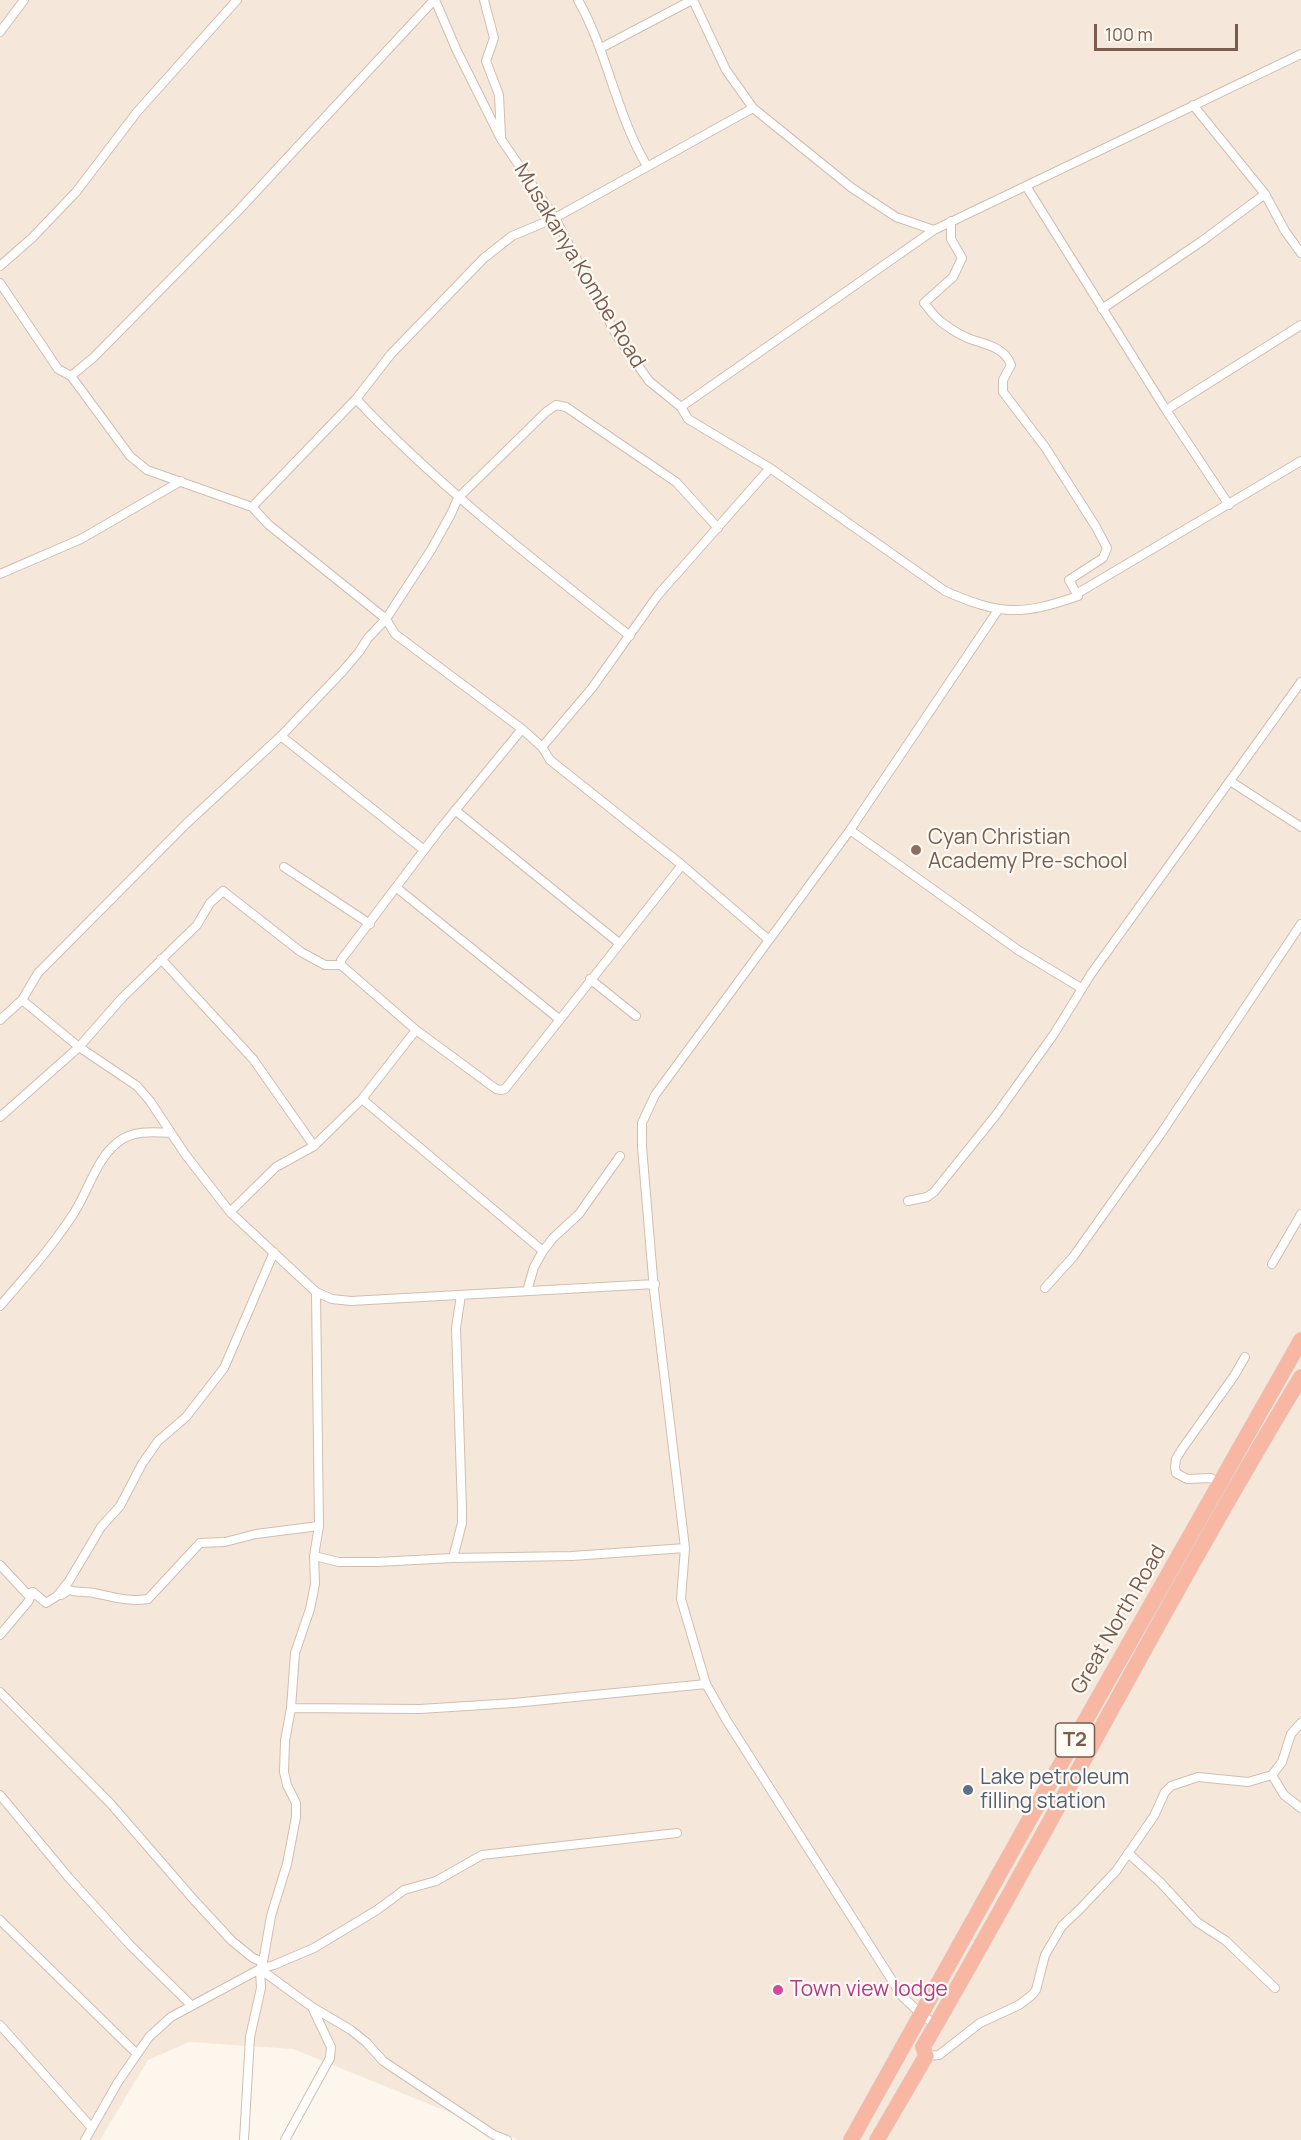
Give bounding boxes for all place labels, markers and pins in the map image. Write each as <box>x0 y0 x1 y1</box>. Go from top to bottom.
place label: Cyan Christian Academy Pre-school <box>928 825 1128 875</box>
marker: Cyan Christian Academy Pre-school <box>909 843 923 857</box>
place label: Lake petroleum filling station <box>980 1765 1129 1815</box>
marker: Lake petroleum filling station <box>961 1783 975 1797</box>
place label: Town view lodge <box>790 1977 948 2003</box>
marker: Town view lodge <box>771 1983 785 1997</box>

